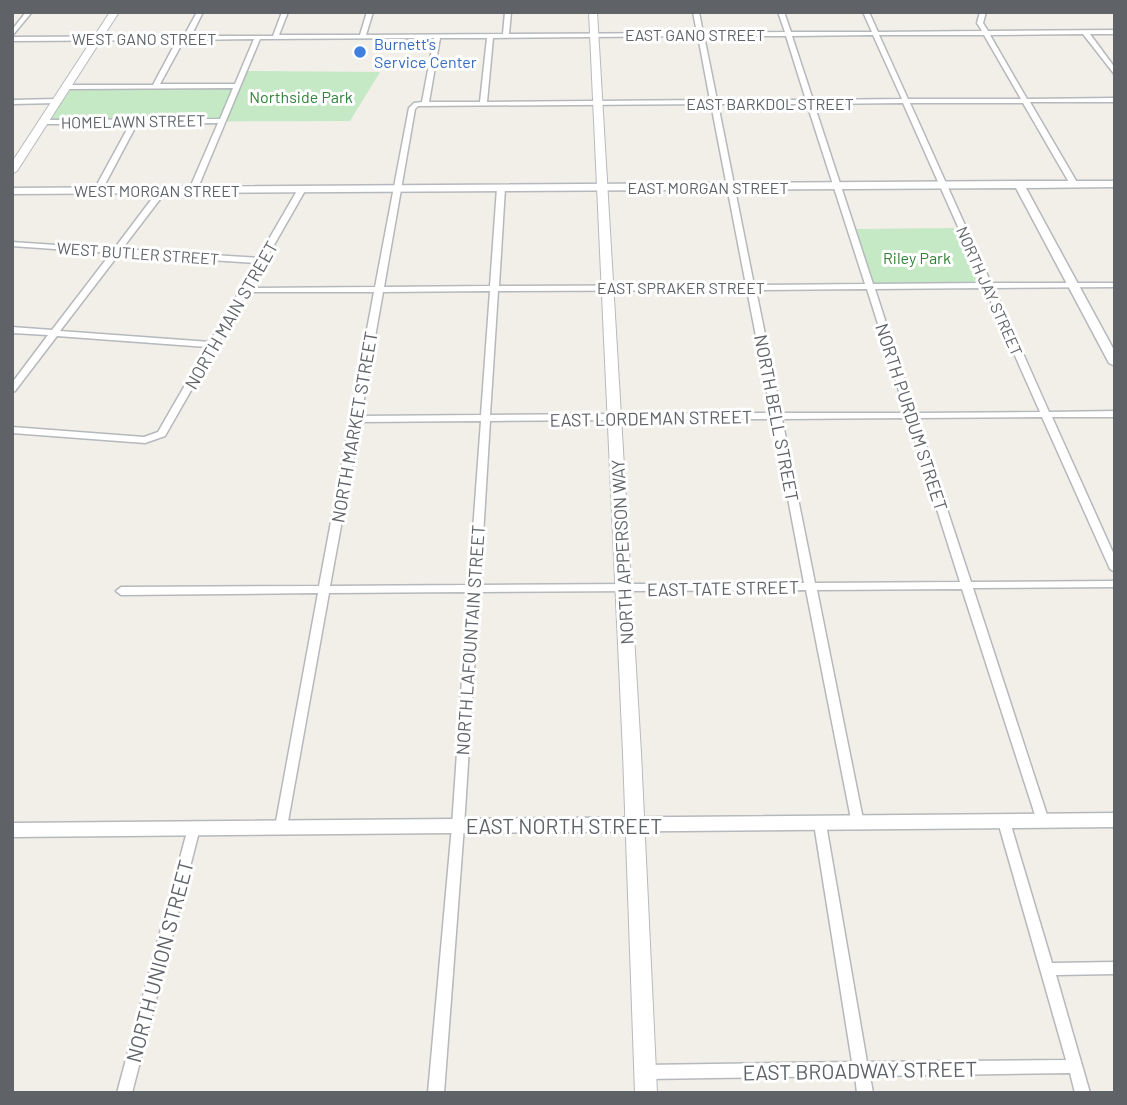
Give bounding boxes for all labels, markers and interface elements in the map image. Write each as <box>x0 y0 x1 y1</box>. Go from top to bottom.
street label: EAST GANO STREET <box>625 25 765 44</box>
street label: WEST GANO STREET <box>72 29 216 48</box>
place label: Burnett's Service Center <box>374 34 477 71</box>
marker: Burnett's Service Center <box>352 44 368 60</box>
park label: Northside Park <box>249 87 353 106</box>
street label: EAST BARKDOL STREET <box>686 94 854 113</box>
street label: HOMELAWN STREET <box>61 110 205 132</box>
street label: EAST MORGAN STREET <box>627 178 789 197</box>
street label: WEST MORGAN STREET <box>74 181 240 200</box>
street label: NORTH JAY STREET <box>953 223 1027 359</box>
street label: NORTH MAIN STREET <box>180 237 282 393</box>
street label: WEST BUTLER STREET <box>56 238 220 268</box>
park label: Riley Park <box>883 248 951 267</box>
street label: EAST SPRAKER STREET <box>597 278 765 297</box>
street label: NORTH PURDUM STREET <box>871 320 953 514</box>
street label: NORTH MARKET STREET <box>326 330 382 524</box>
street label: NORTH BELL STREET <box>750 333 804 503</box>
street label: EAST LORDEMAN STREET <box>550 405 752 431</box>
street label: NORTH APPERSON WAY <box>606 459 638 645</box>
street label: NORTH LAFOUNTAIN STREET <box>451 524 489 756</box>
street label: EAST TATE STREET <box>647 576 799 600</box>
street label: EAST NORTH STREET <box>466 813 662 838</box>
street label: NORTH UNION STREET <box>120 857 198 1065</box>
street label: EAST BROADWAY STREET <box>742 1055 978 1085</box>

